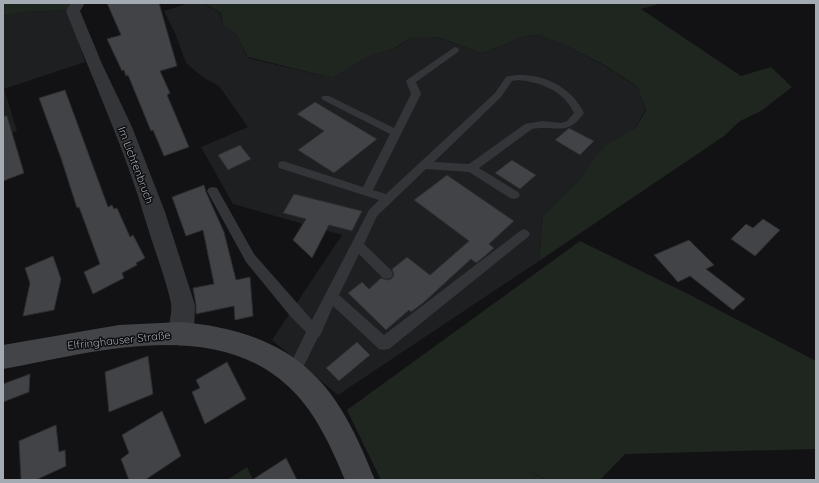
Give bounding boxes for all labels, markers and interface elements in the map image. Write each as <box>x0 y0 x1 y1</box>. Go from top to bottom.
street label: Im Lichtenbruch <box>115 125 157 205</box>
street label: Elfringhauser Straße <box>67 328 171 352</box>

